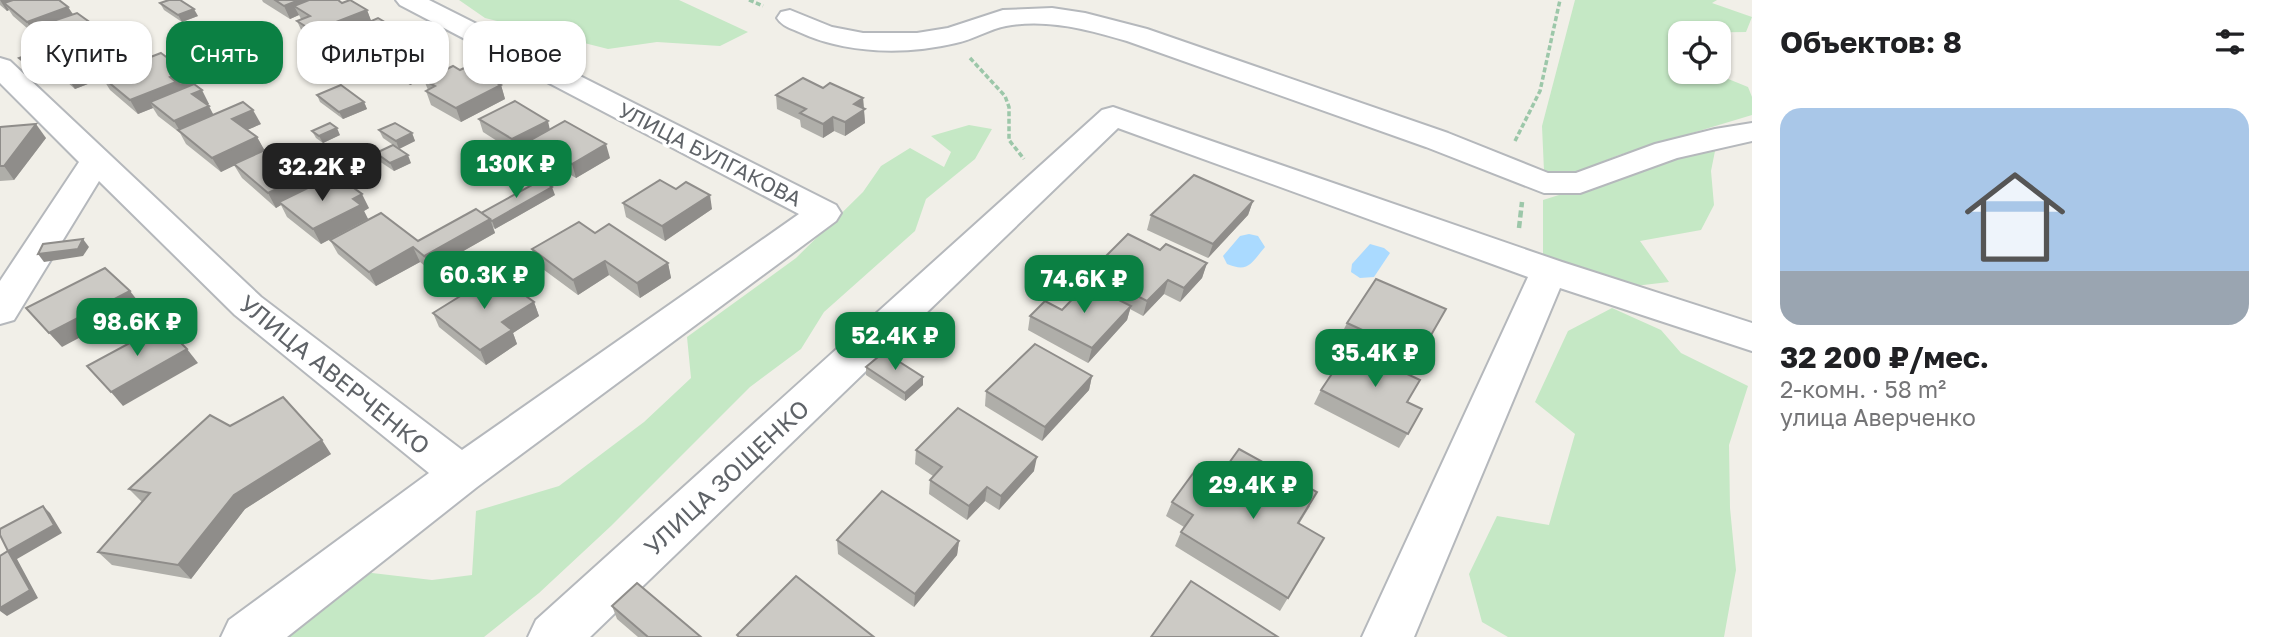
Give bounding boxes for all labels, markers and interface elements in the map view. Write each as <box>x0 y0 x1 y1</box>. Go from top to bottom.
chip: Купить <box>21 21 152 84</box>
chip: Снять <box>166 21 283 84</box>
chip: Фильтры <box>297 21 449 84</box>
chip: Новое <box>463 21 586 84</box>
map controls <box>1668 21 1731 84</box>
button: locate <box>1668 21 1731 84</box>
icon: filters <box>2211 23 2249 61</box>
text: Объектов: 8 <box>1780 24 1962 60</box>
street label: УЛИЦА БУЛГАКОВА <box>614 96 806 212</box>
pin: 130K ₽ <box>459 140 573 200</box>
pin: 32.2K ₽ <box>257 144 387 203</box>
text: 130K ₽ <box>477 149 555 177</box>
text: 32.2K ₽ <box>278 152 366 180</box>
icon: home <box>1952 154 2078 280</box>
pin: 60.3K ₽ <box>419 252 549 311</box>
pin: 74.6K ₽ <box>1019 256 1149 315</box>
text: 60.3K ₽ <box>440 260 528 288</box>
text: 74.6K ₽ <box>1041 264 1127 292</box>
street label: УЛИЦА АВЕРЧЕНКО <box>234 288 436 460</box>
pin: 98.6K ₽ <box>72 298 202 358</box>
text: 98.6K ₽ <box>92 307 182 335</box>
pin: 52.4K ₽ <box>830 312 960 372</box>
text: 52.4K ₽ <box>851 321 939 349</box>
pin: 35.4K ₽ <box>1310 330 1440 389</box>
text: 35.4K ₽ <box>1331 338 1419 366</box>
text: 32 200 ₽/мес. <box>1780 339 1989 375</box>
text: 2-комн. · 58 m² <box>1780 375 1946 403</box>
street label: УЛИЦА ЗОЩЕНКО <box>638 393 814 561</box>
text: улица Аверченко <box>1780 403 1976 431</box>
pin: 29.4K ₽ <box>1188 462 1318 521</box>
text: 29.4K ₽ <box>1209 470 1297 498</box>

